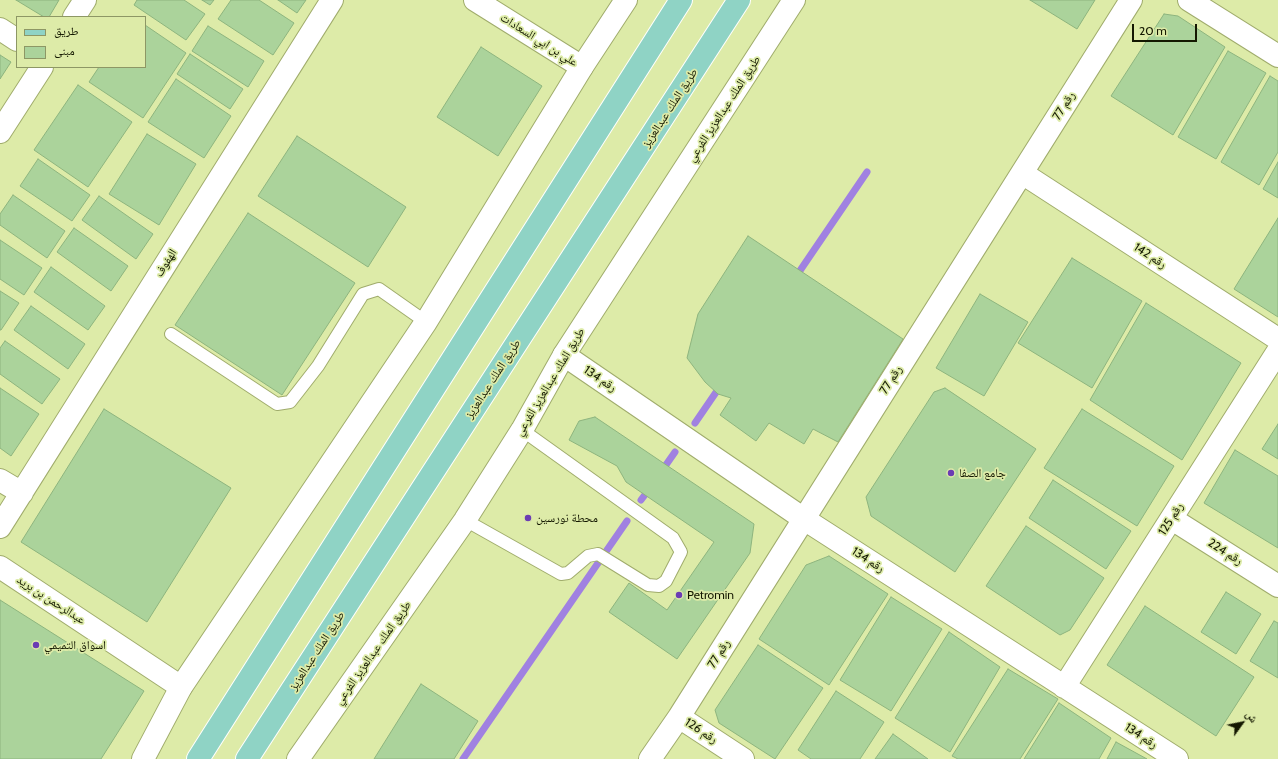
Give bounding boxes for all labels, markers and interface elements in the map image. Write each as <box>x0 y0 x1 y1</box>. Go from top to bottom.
street label: علي بن ابي السعادات <box>498 10 580 70</box>
legend <box>16 16 146 68</box>
scale bar <box>1134 16 1199 42</box>
text: طريق <box>54 23 79 38</box>
text: 20 m <box>1139 23 1167 38</box>
text: مبنى <box>54 43 75 58</box>
street label: طريق الملك عبدالعزيز الفرعي <box>684 53 764 165</box>
street label: طريق الملك عبدالعزيز <box>639 66 701 150</box>
street label: رقم 77 <box>1050 89 1078 123</box>
street label: رقم 142 <box>1131 240 1169 272</box>
street label: الهفوف <box>152 246 180 280</box>
street label: طريق الملك عبدالعزيز الفرعي <box>512 325 588 439</box>
street label: طريق الملك عبدالعزيز <box>462 337 524 421</box>
street label: رقم 134 <box>581 363 619 395</box>
street label: رقم 77 <box>877 363 905 397</box>
place label: جامع الصفا <box>959 466 1006 480</box>
marker: جامع الصفا <box>946 468 956 478</box>
street label: رقم 125 <box>1156 500 1186 538</box>
place label: محطة نورسين <box>536 511 598 525</box>
marker: محطة نورسين <box>523 513 533 523</box>
street label: رقم 224 <box>1205 536 1245 568</box>
street label: رقم 134 <box>849 544 887 576</box>
street label: عبدالرحمن بن بريد <box>14 573 88 627</box>
place label: Petromin <box>687 588 734 602</box>
marker: Petromin <box>674 590 684 600</box>
street label: طريق الملك عبدالعزيز الفرعي <box>332 598 414 708</box>
street label: طريق الملك عبدالعزيز <box>286 609 348 693</box>
street label: رقم 77 <box>705 637 733 671</box>
place label: اسواق التميمي <box>44 638 106 652</box>
marker: اسواق التميمي <box>31 640 41 650</box>
north arrow <box>1222 703 1262 743</box>
text: ش <box>1243 708 1261 725</box>
street label: رقم 126 <box>682 715 720 747</box>
street label: رقم 134 <box>1122 720 1160 752</box>

